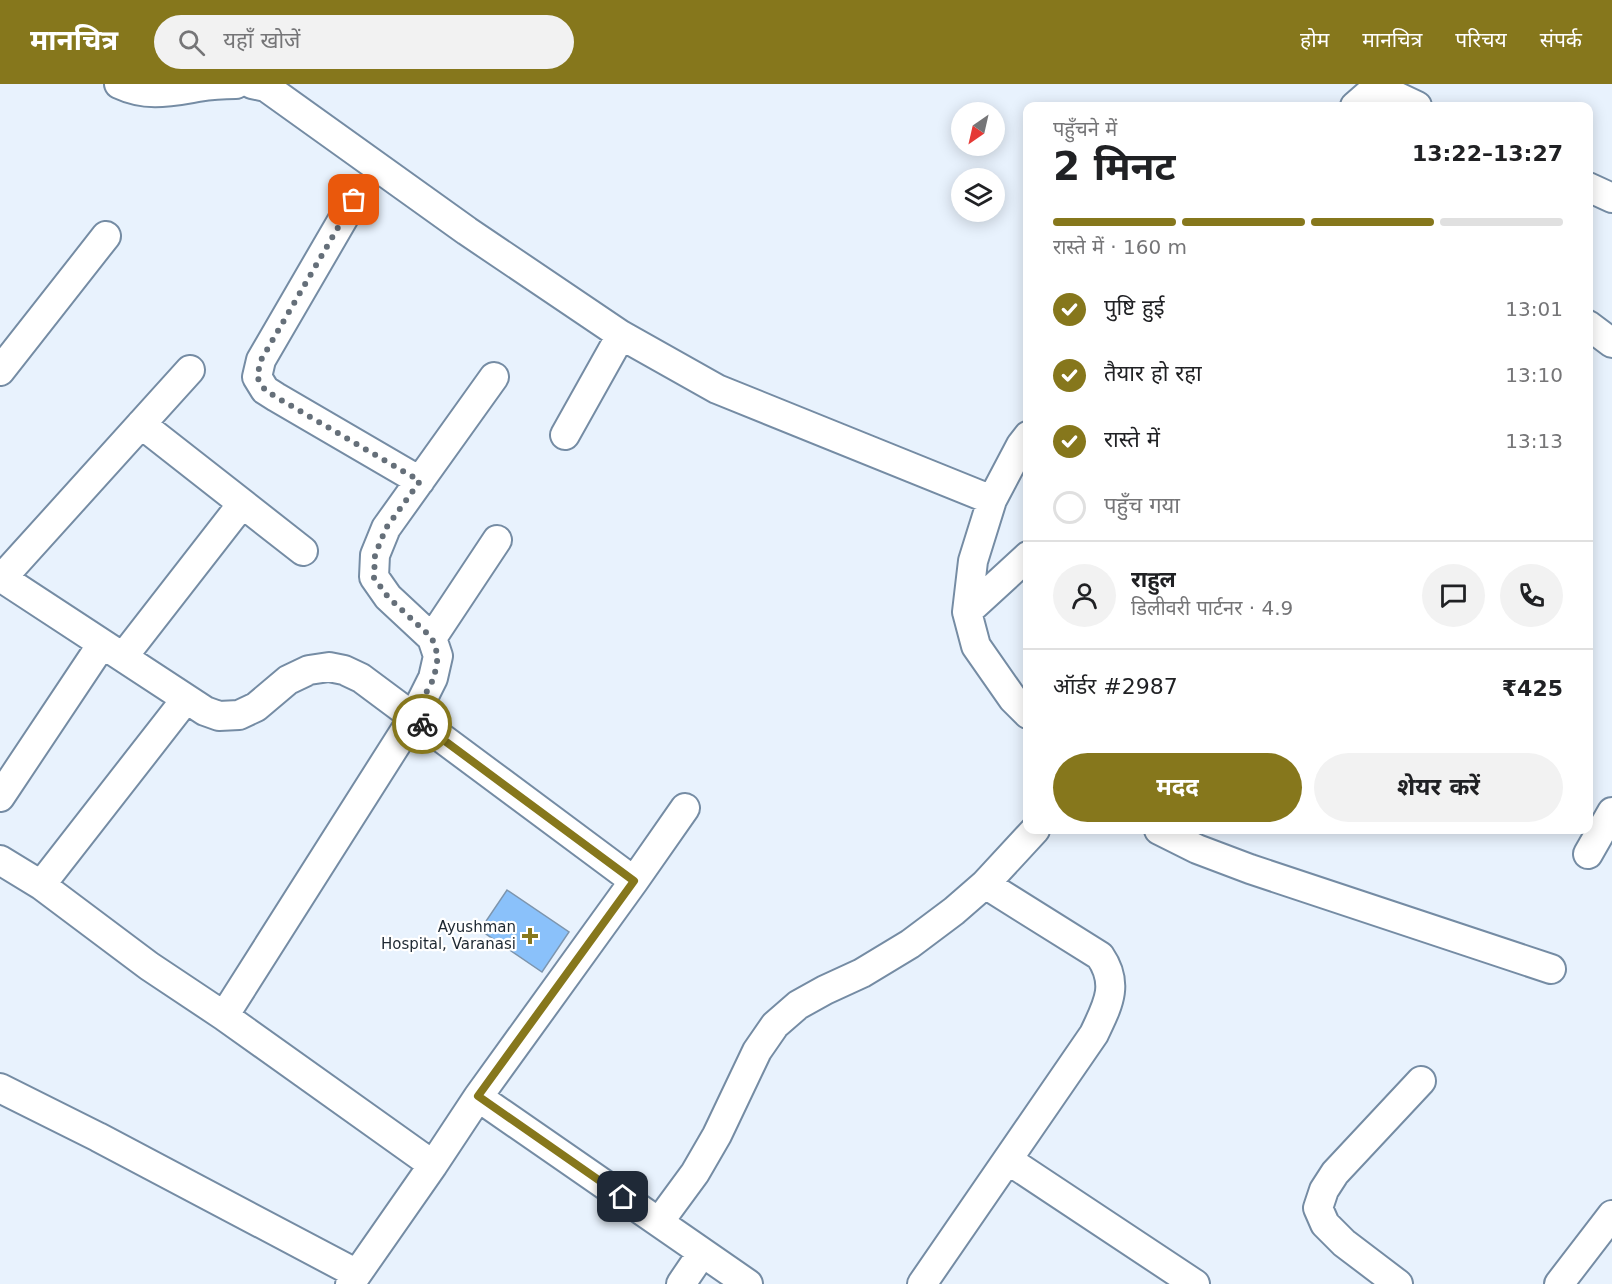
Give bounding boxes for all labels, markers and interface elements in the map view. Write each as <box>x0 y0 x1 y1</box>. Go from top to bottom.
search box <box>154 15 574 69</box>
text: मानचित्र <box>30 24 118 57</box>
icon: search <box>175 26 208 59</box>
text: यहाँ खोजें <box>223 28 300 53</box>
text: होम <box>1300 28 1329 52</box>
text: मानचित्र <box>1362 28 1422 52</box>
text: परिचय <box>1455 28 1507 52</box>
text: संपर्क <box>1540 28 1582 52</box>
north arrow <box>951 102 1005 156</box>
map controls <box>951 102 1005 222</box>
text: पहुँचने में <box>1053 117 1117 141</box>
text: 13:22–13:27 <box>1412 141 1563 166</box>
text: 2 मिनट <box>1053 144 1176 189</box>
button: layers <box>951 168 1005 222</box>
pin <box>328 174 379 225</box>
icon: bag <box>337 183 370 216</box>
text: रास्ते में · 160 m <box>1053 235 1187 259</box>
icon: check <box>1053 293 1086 326</box>
text: पुष्टि हुई <box>1104 295 1165 320</box>
text: 13:01 <box>1505 297 1563 321</box>
icon: check <box>1053 359 1086 392</box>
text: तैयार हो रहा <box>1104 361 1202 386</box>
text: 13:10 <box>1505 363 1563 387</box>
icon: check <box>1053 425 1086 458</box>
text: रास्ते में <box>1104 427 1160 452</box>
text: 13:13 <box>1505 429 1563 453</box>
text: पहुँच गया <box>1104 493 1180 518</box>
button: person <box>1053 564 1116 627</box>
button: chat <box>1422 564 1485 627</box>
button: phone <box>1500 564 1563 627</box>
text: राहुल <box>1131 567 1176 592</box>
text: डिलीवरी पार्टनर · 4.9 <box>1131 596 1293 620</box>
text: ऑर्डर #2987 <box>1053 674 1178 699</box>
text: ₹425 <box>1502 676 1563 701</box>
courier <box>392 694 452 754</box>
icon: bike <box>406 708 439 741</box>
button: मदद <box>1053 753 1302 822</box>
button: शेयर करें <box>1314 753 1563 822</box>
place label: Ayushman Hospital, Varanasi <box>381 918 516 953</box>
marker: Ayushman Hospital, Varanasi <box>521 927 539 945</box>
pin <box>597 1171 648 1222</box>
icon: home <box>606 1180 639 1213</box>

